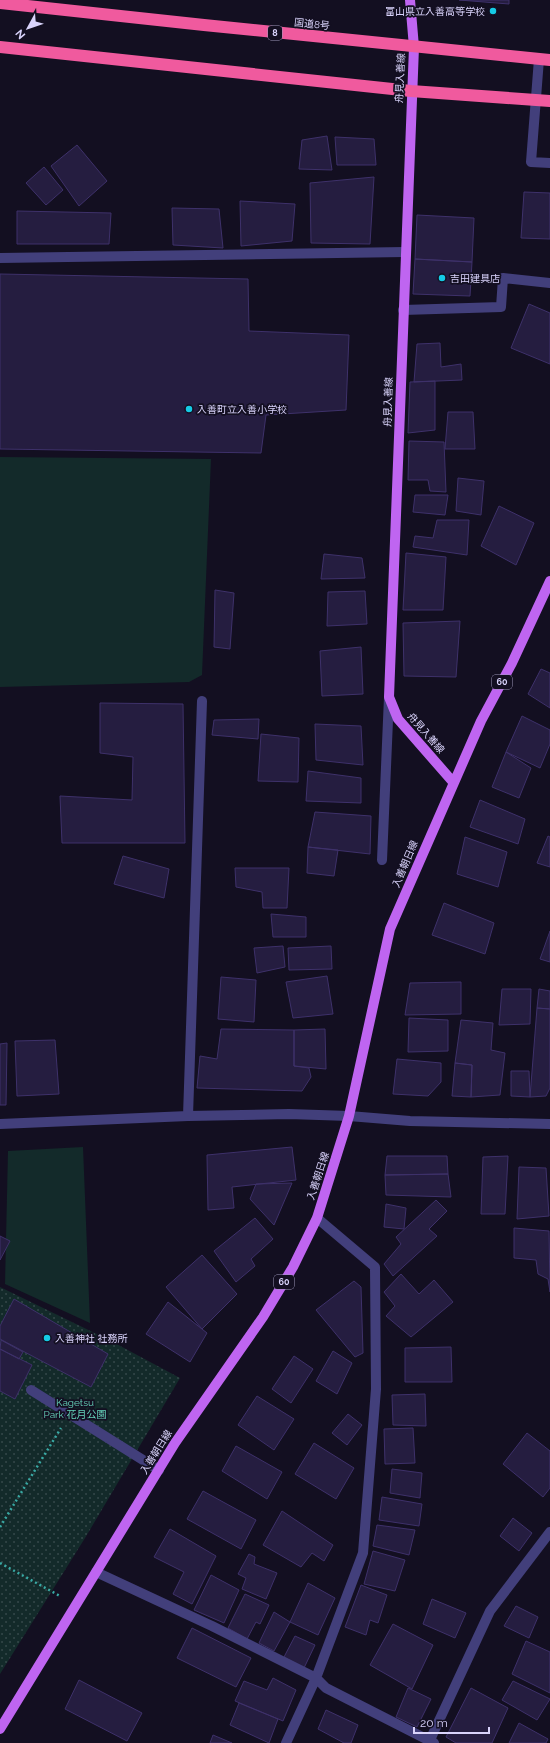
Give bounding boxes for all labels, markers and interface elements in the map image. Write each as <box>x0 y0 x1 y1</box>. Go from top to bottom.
place label: 富山県立入善高等学校 <box>385 6 485 17</box>
marker: 富山県立入善高等学校 <box>488 6 498 16</box>
north arrow <box>8 8 48 48</box>
street label: 国道8号 <box>294 17 330 31</box>
road number: 8 <box>268 26 282 40</box>
text: N <box>13 27 28 42</box>
street label: 舟見入善線 <box>393 53 407 103</box>
marker: 吉田建具店 <box>437 273 447 283</box>
place label: 吉田建具店 <box>450 273 500 284</box>
street label: 舟見入善線 <box>382 377 394 427</box>
marker: 入善町立入善小学校 <box>184 404 194 414</box>
place label: 入善町立入善小学校 <box>197 404 287 415</box>
road number: 60 <box>492 675 512 689</box>
street label: 舟見入善線 <box>405 711 447 755</box>
street label: 入善朝日線 <box>390 839 420 889</box>
street label: 入善朝日線 <box>305 1151 331 1201</box>
road number: 60 <box>274 1275 294 1289</box>
marker: 入善神社 社務所 <box>42 1333 52 1343</box>
place label: 入善神社 社務所 <box>55 1333 128 1344</box>
park label: Kagetsu Park 花月公園 <box>44 1397 106 1420</box>
street label: 入善朝日線 <box>138 1428 174 1476</box>
scale bar <box>414 1709 489 1735</box>
text: 20 m <box>420 1716 448 1730</box>

